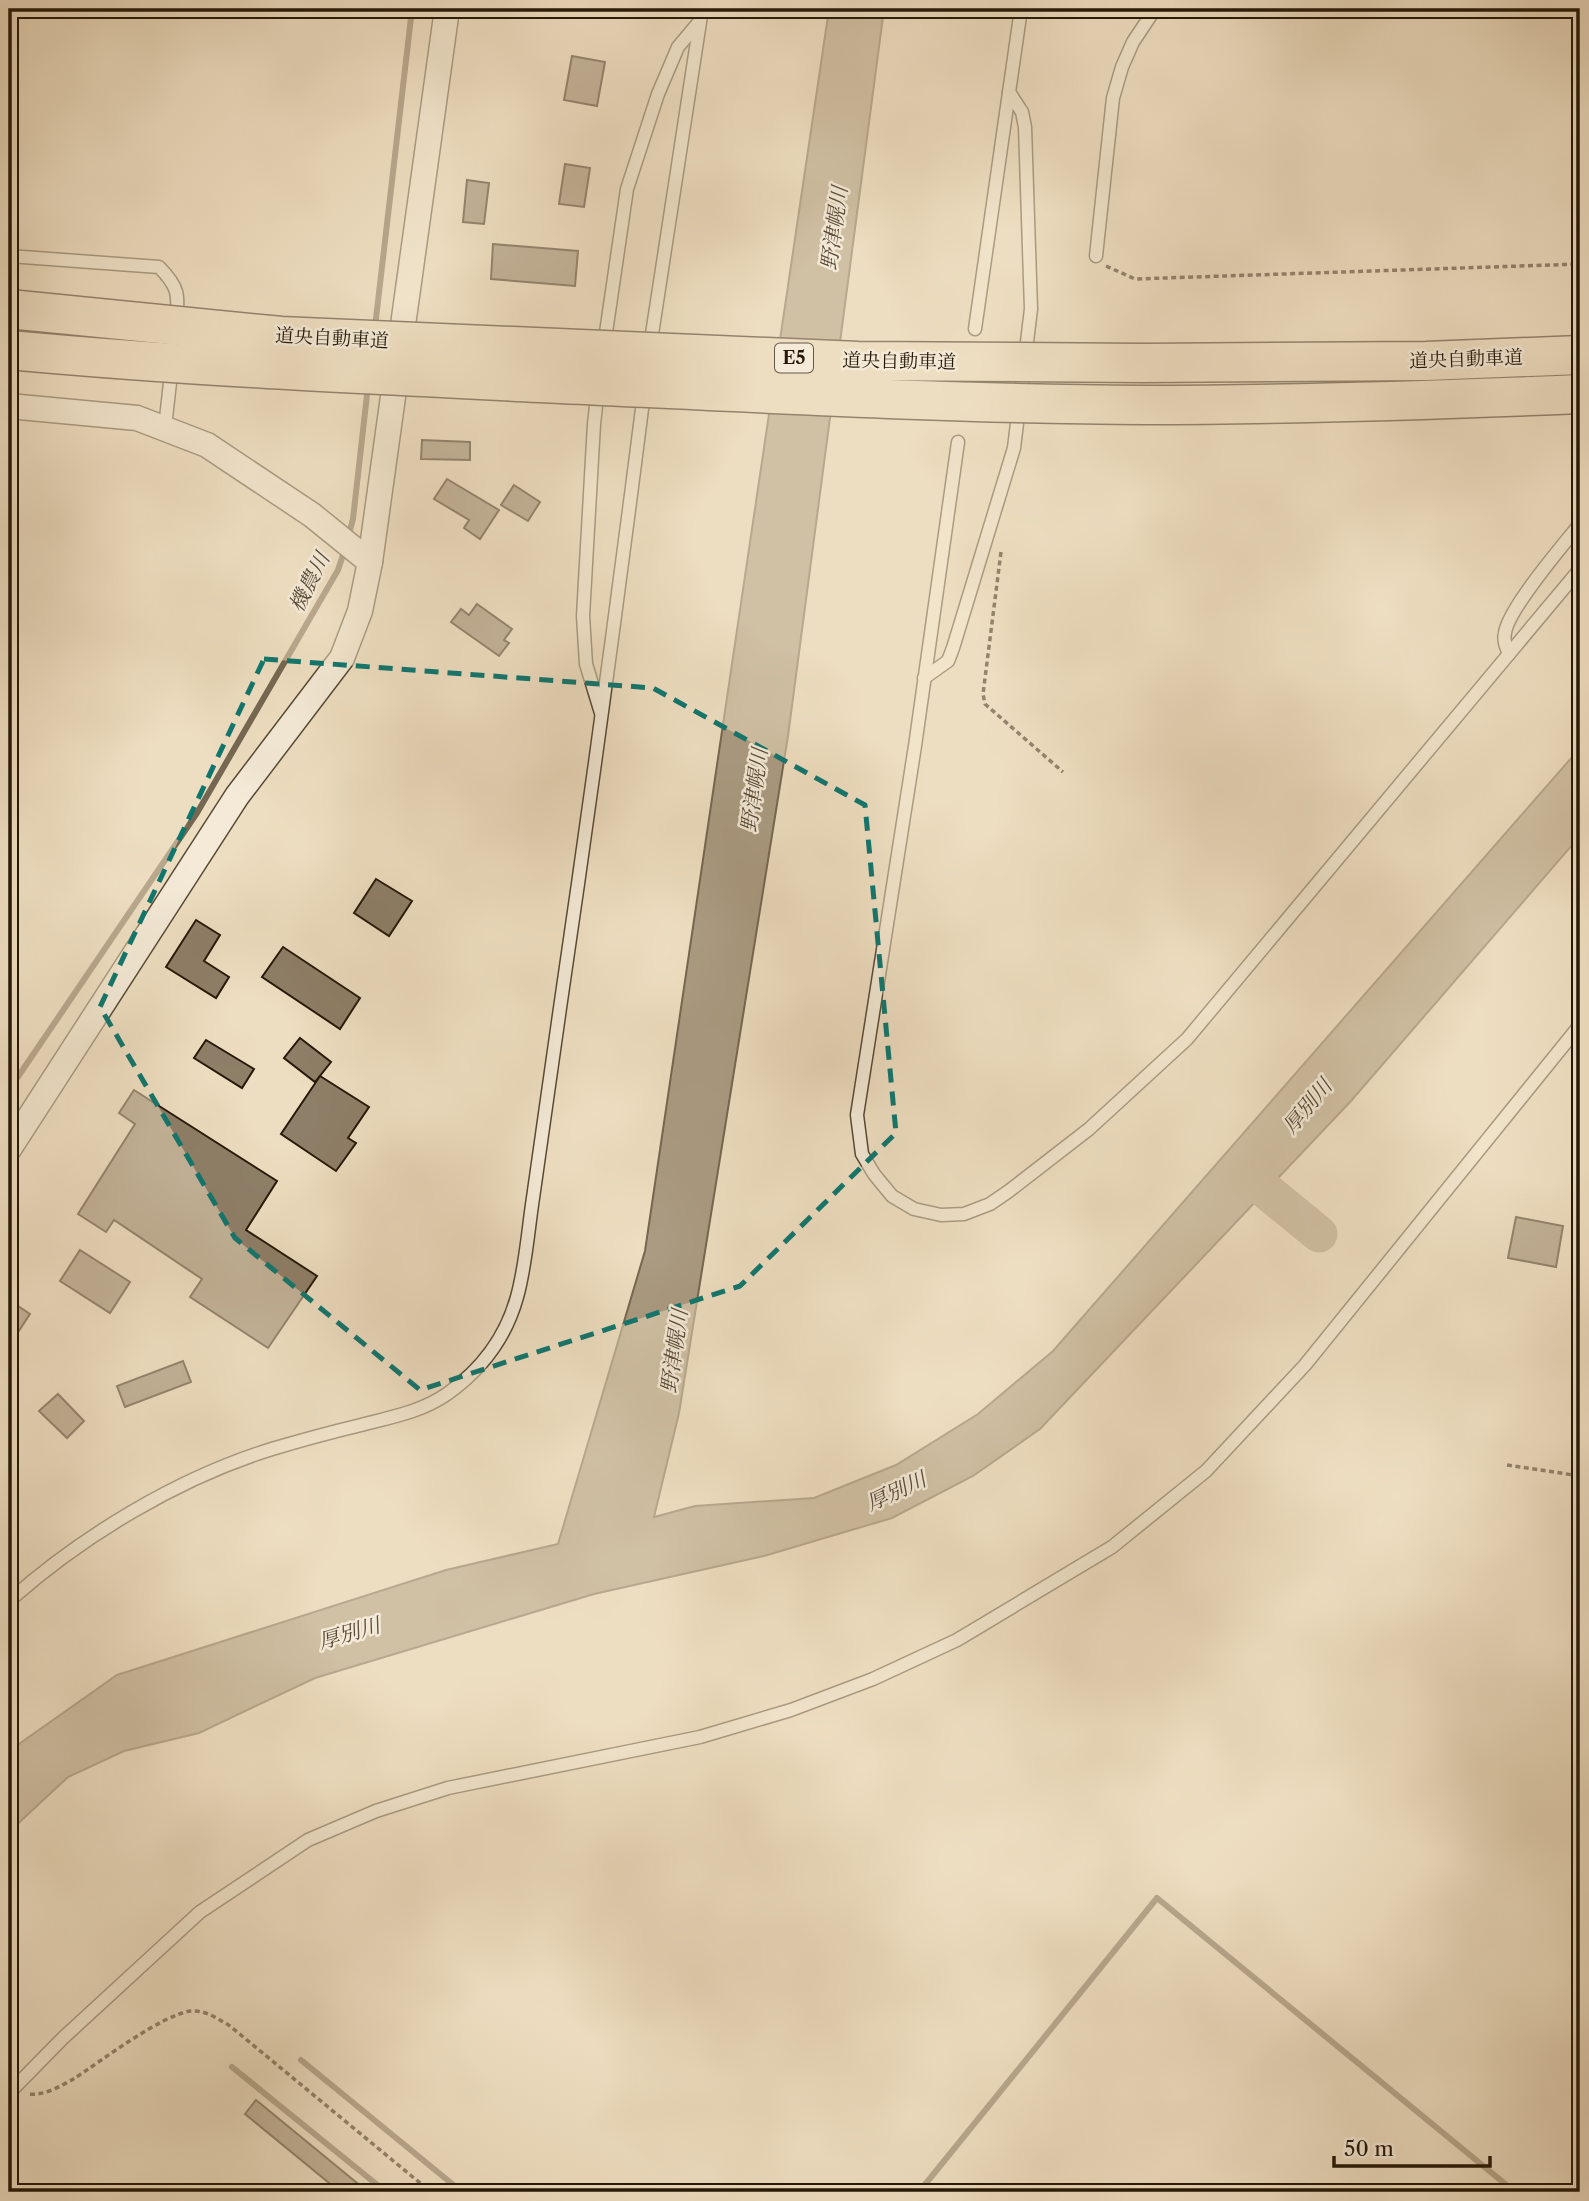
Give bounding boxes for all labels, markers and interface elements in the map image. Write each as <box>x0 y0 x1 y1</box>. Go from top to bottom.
water label: 野津幌川 <box>816 183 853 271</box>
street label: 道央自動車道 <box>274 324 390 352</box>
road number: E5 <box>775 344 813 372</box>
street label: 道央自動車道 <box>1409 346 1523 372</box>
street label: 道央自動車道 <box>842 349 956 373</box>
water label: 機農川 <box>284 546 335 616</box>
water label: 野津幌川 <box>736 745 773 833</box>
water label: 厚別川 <box>1277 1072 1338 1138</box>
water label: 野津幌川 <box>656 1306 693 1394</box>
water label: 厚別川 <box>862 1466 932 1516</box>
water label: 厚別川 <box>315 1612 385 1654</box>
scale bar <box>1334 2124 1489 2168</box>
text: 50 m <box>1344 2136 1394 2161</box>

